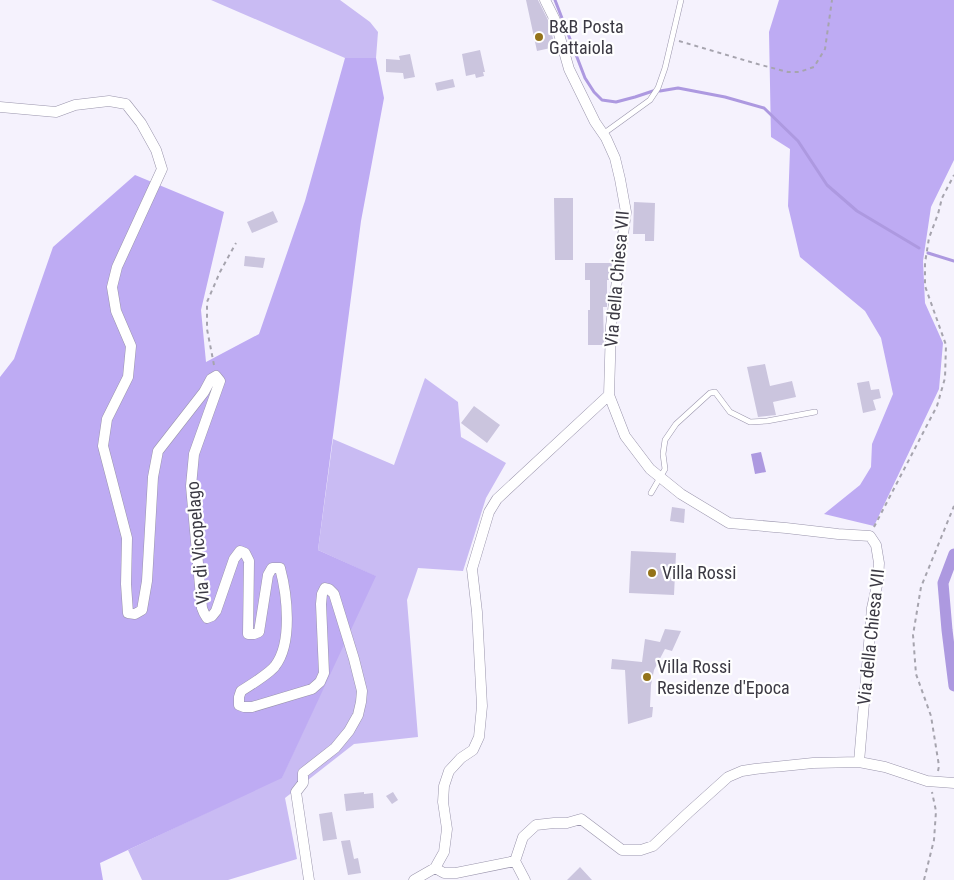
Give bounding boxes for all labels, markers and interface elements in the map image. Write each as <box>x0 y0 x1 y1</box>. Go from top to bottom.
place label: B&B Posta Gattaiola <box>549 16 624 58</box>
marker: B&B Posta Gattaiola <box>533 31 545 43</box>
street label: Via della Chiesa VII <box>600 210 633 348</box>
street label: Via di Vicopelago <box>182 481 213 606</box>
place label: Villa Rossi <box>662 562 736 583</box>
marker: Villa Rossi <box>646 567 658 579</box>
street label: Via della Chiesa VII <box>853 568 888 706</box>
place label: Villa Rossi Residenze d'Epoca <box>657 656 790 698</box>
marker: Villa Rossi Residenze d'Epoca <box>641 671 653 683</box>

